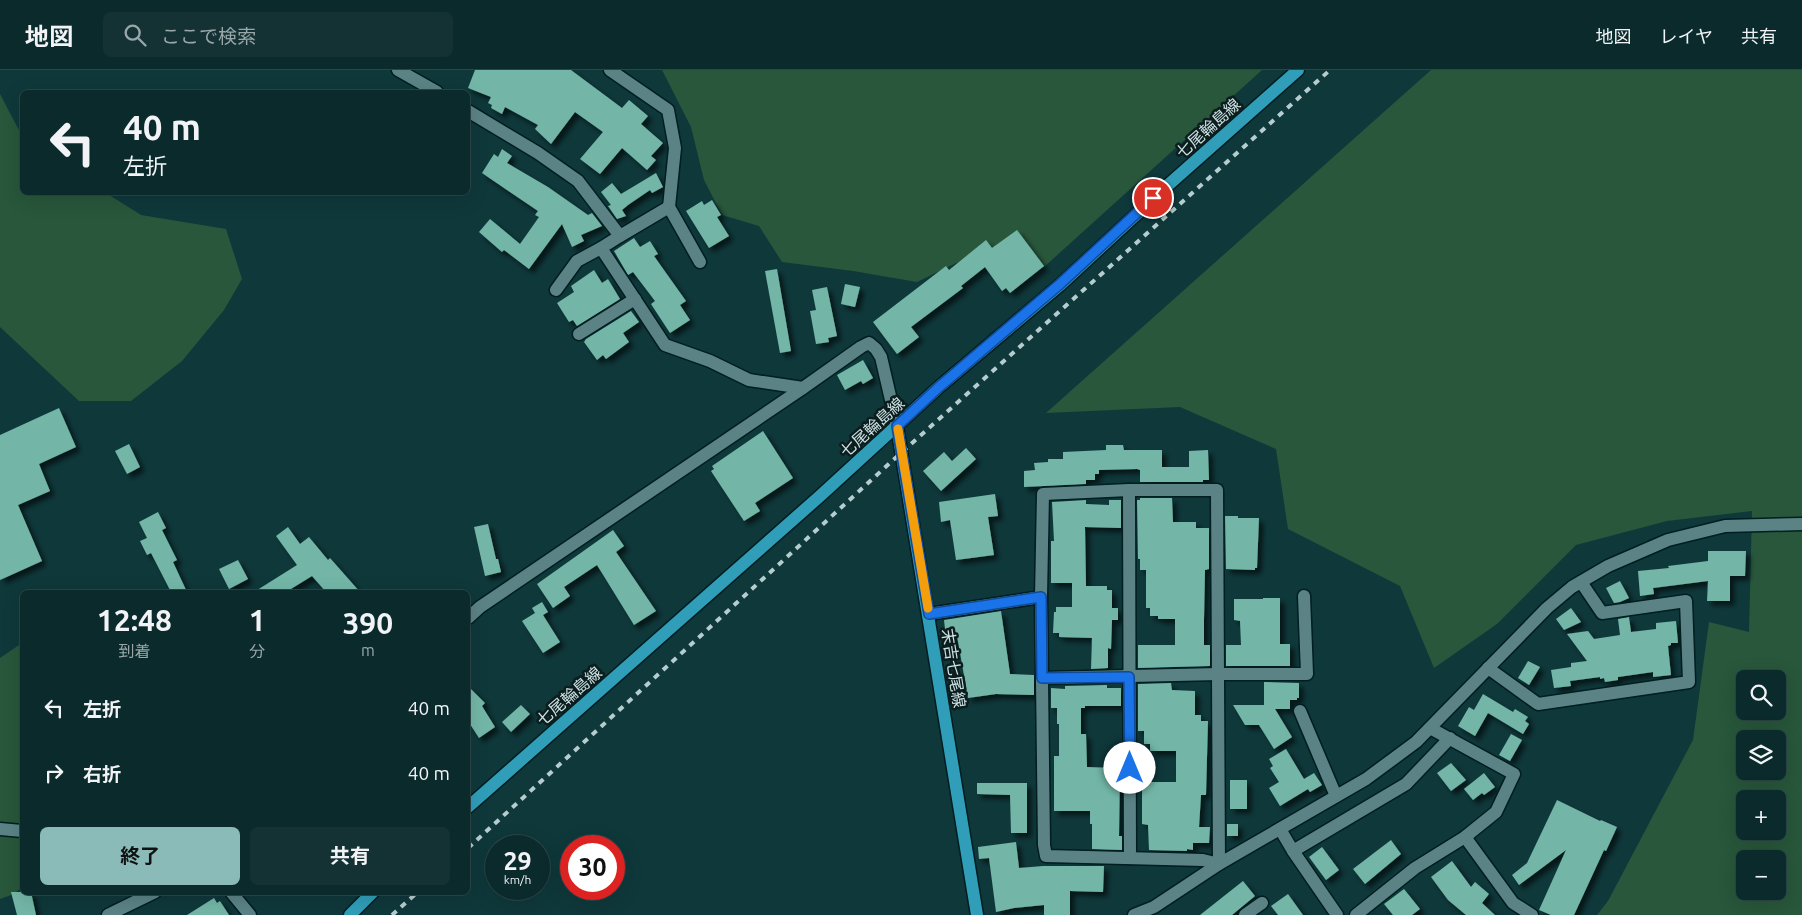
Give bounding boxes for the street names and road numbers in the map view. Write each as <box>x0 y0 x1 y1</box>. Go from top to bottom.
street label: 七尾輪島線 <box>1172 95 1244 161</box>
street label: 七尾輪島線 <box>836 394 908 460</box>
street label: 末吉七尾線 <box>939 627 969 709</box>
street label: 七尾輪島線 <box>533 663 605 729</box>

